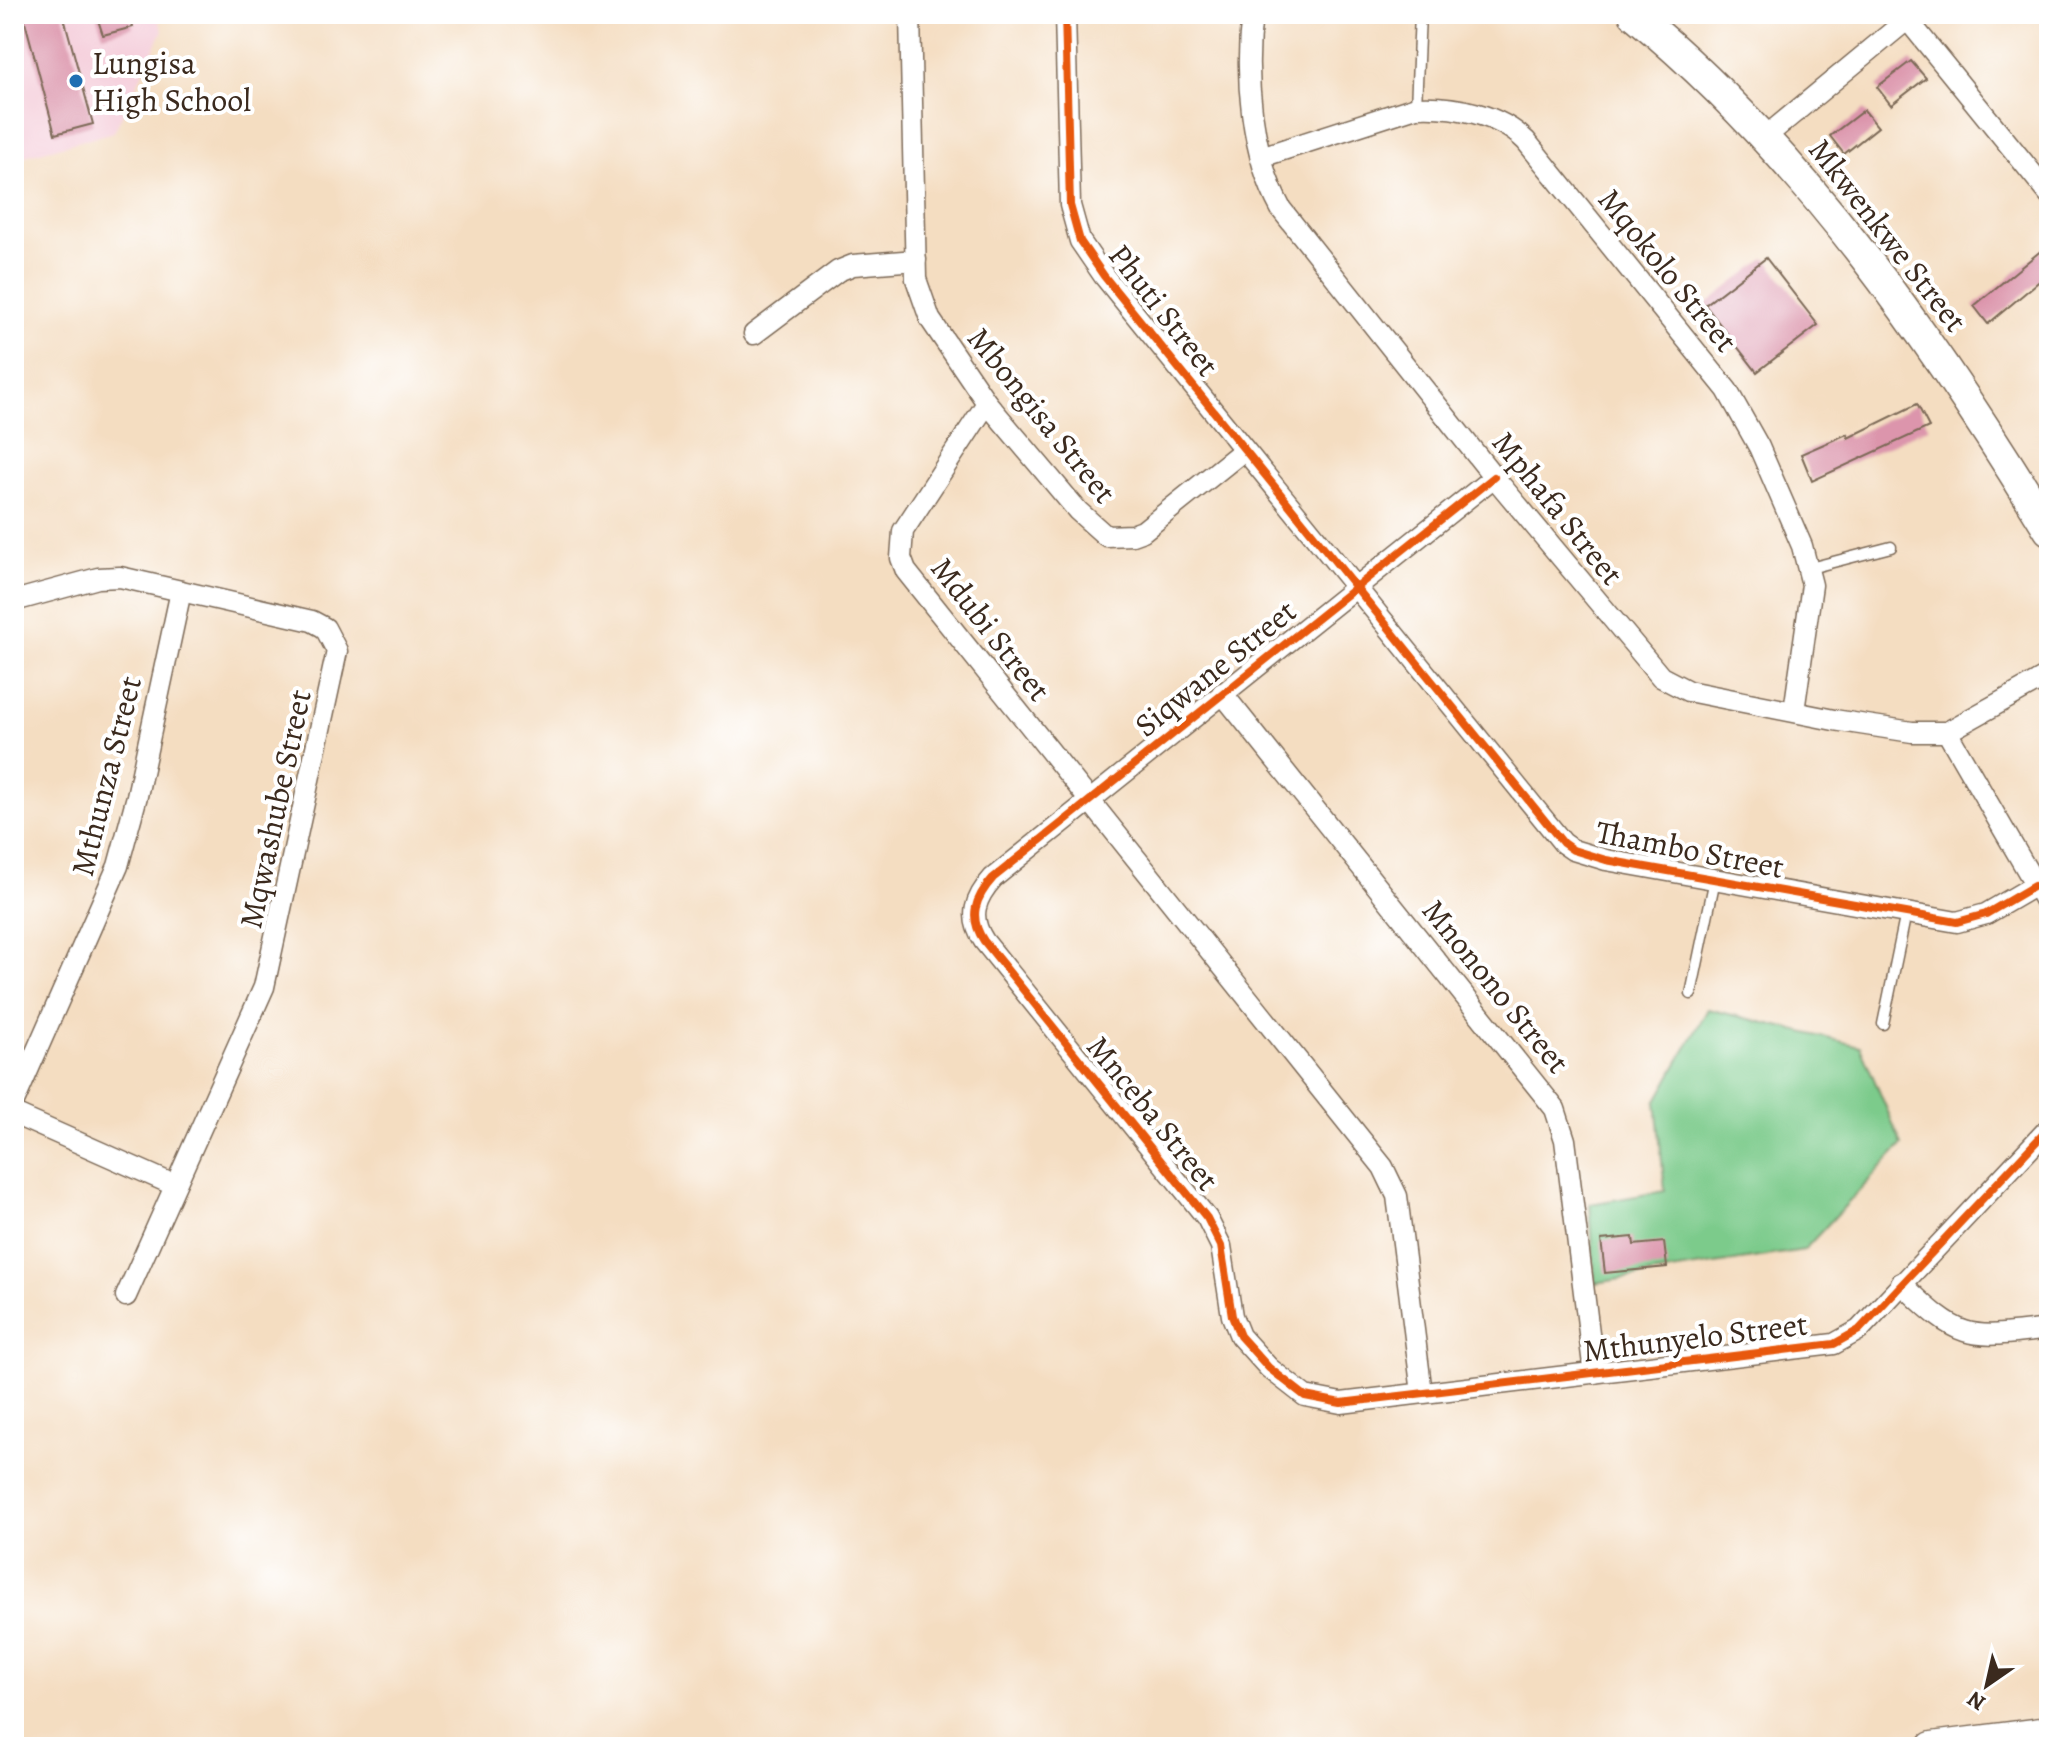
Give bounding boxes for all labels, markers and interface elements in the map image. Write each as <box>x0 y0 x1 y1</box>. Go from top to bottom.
place label: Lungisa High School <box>92 41 251 122</box>
marker: Lungisa High School <box>67 72 85 90</box>
street label: Mkwenkwe Street <box>1799 129 1977 341</box>
street label: Mqokolo Street <box>1588 179 1748 361</box>
street label: Phuti Street <box>1098 235 1230 385</box>
street label: Mbongisa Street <box>957 318 1127 512</box>
street label: Mphafa Street <box>1482 422 1634 594</box>
street label: Mdubi Street <box>921 548 1061 710</box>
street label: Siqwane Street <box>1125 589 1305 747</box>
street label: Mthunza Street <box>60 672 152 880</box>
street label: Mqwashube Street <box>228 686 322 932</box>
street label: Thambo Street <box>1592 809 1788 889</box>
street label: Mnonono Street <box>1412 890 1580 1082</box>
street label: Mnceba Street <box>1077 1026 1229 1200</box>
street label: Mthunyelo Street <box>1580 1301 1810 1373</box>
north arrow <box>1947 1645 2027 1725</box>
text: N <box>1961 1684 1991 1718</box>

